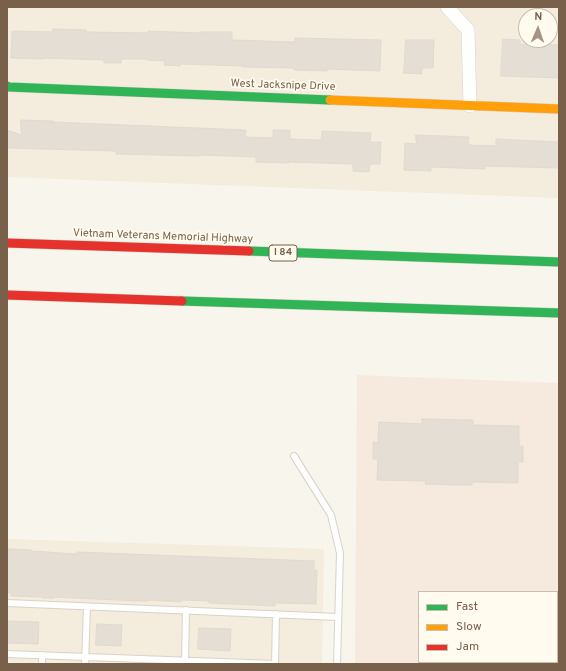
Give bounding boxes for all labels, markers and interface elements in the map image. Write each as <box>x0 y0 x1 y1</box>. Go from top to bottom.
north arrow <box>518 8 558 48</box>
text: N <box>534 10 543 24</box>
street label: West Jacksnipe Drive <box>230 78 336 94</box>
street label: Vietnam Veterans Memorial Highway <box>73 227 253 247</box>
road number: I 84 <box>269 245 297 261</box>
legend <box>418 591 558 663</box>
text: Fast <box>456 599 478 615</box>
text: Slow <box>456 619 482 635</box>
text: Jam <box>456 639 479 655</box>

